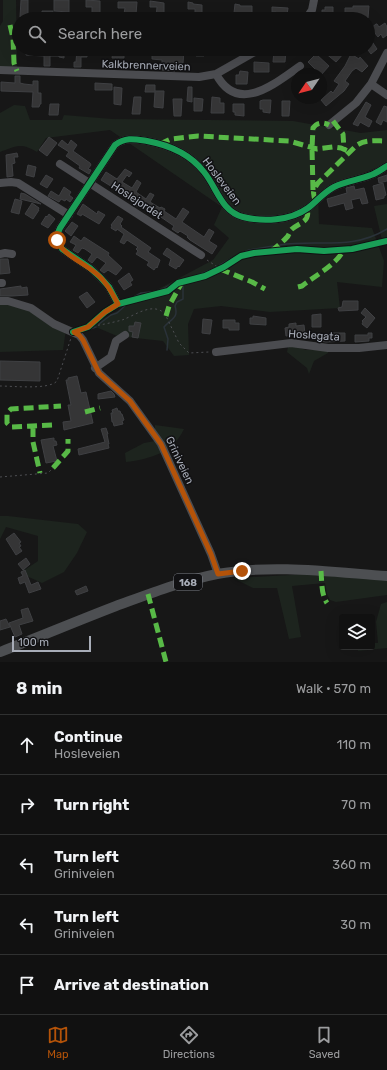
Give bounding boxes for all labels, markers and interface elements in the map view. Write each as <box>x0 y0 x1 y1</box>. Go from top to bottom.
search box <box>12 12 375 56</box>
icon: search <box>26 23 48 45</box>
text: Search here <box>58 25 142 43</box>
street label: Kalkbrennerveien <box>101 57 191 74</box>
north arrow <box>291 68 327 104</box>
street label: Hosleveien <box>200 155 244 208</box>
street label: Hoslejordet <box>109 179 165 222</box>
route start <box>48 231 66 249</box>
street label: Hoslegata <box>288 327 340 344</box>
street label: Griniveien <box>163 434 196 486</box>
route end <box>233 562 251 580</box>
road number: 168 <box>174 574 202 590</box>
map controls <box>339 614 375 650</box>
button: layers <box>339 614 375 650</box>
scale bar <box>12 634 91 653</box>
text: 100 m <box>18 636 49 649</box>
text: 8 min <box>16 678 63 698</box>
text: Walk · 570 m <box>296 681 371 696</box>
text: Continue <box>54 728 123 746</box>
icon: ahead <box>16 734 38 756</box>
text: 110 m <box>337 737 371 752</box>
text: Hosleveien <box>54 746 120 761</box>
icon: right <box>16 794 38 816</box>
text: Turn right <box>54 796 129 814</box>
text: 70 m <box>341 797 371 812</box>
text: Turn left <box>54 848 119 866</box>
icon: left <box>16 854 38 876</box>
text: 360 m <box>332 857 371 872</box>
text: Griniveien <box>54 866 115 881</box>
text: Turn left <box>54 908 119 926</box>
icon: left <box>16 914 38 936</box>
text: 30 m <box>340 917 371 932</box>
text: Griniveien <box>54 926 115 941</box>
icon: arrive <box>16 974 38 996</box>
text: Arrive at destination <box>54 976 209 994</box>
tab: Map <box>47 1024 69 1061</box>
tab: Directions <box>163 1024 215 1061</box>
tab: Saved <box>309 1024 340 1061</box>

